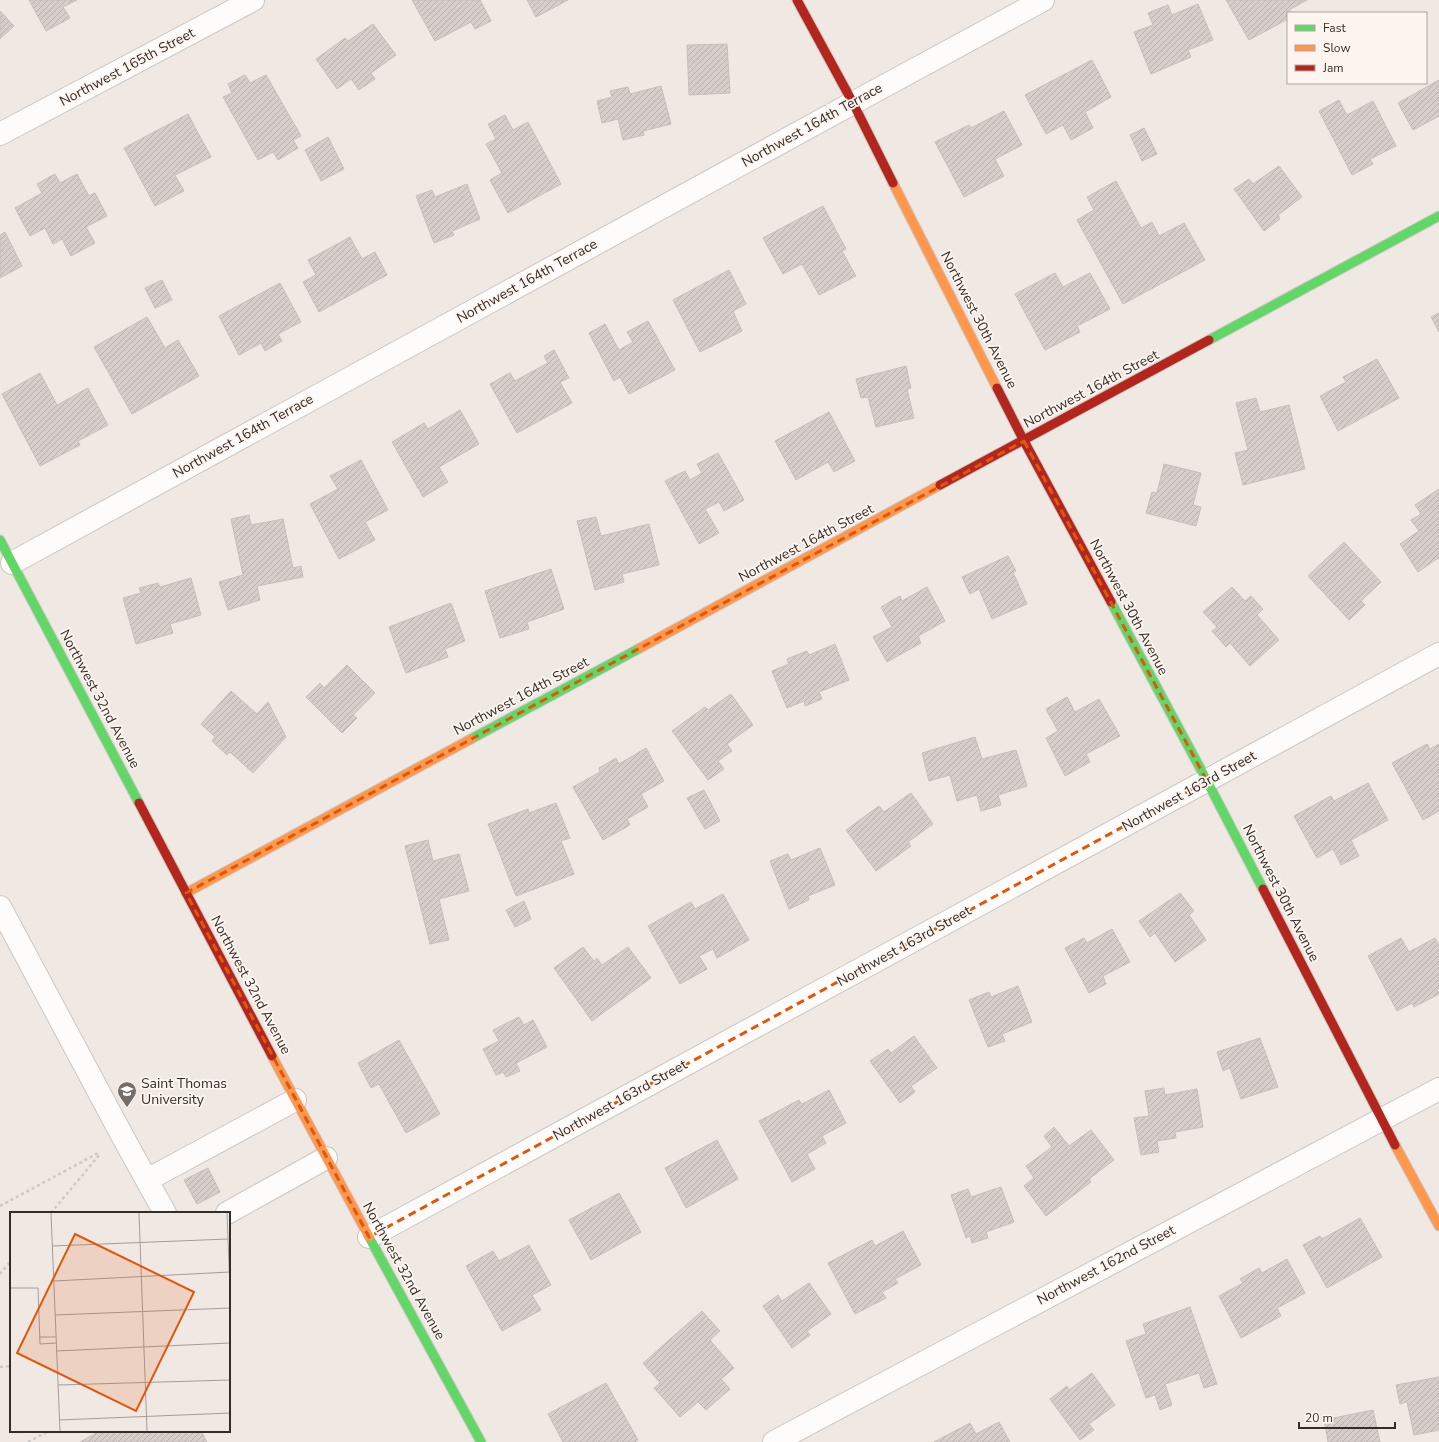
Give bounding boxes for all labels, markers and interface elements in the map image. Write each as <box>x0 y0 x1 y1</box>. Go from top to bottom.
legend <box>1287 12 1427 84</box>
text: Fast <box>1323 20 1346 36</box>
street label: Northwest 165th Street <box>56 23 198 111</box>
text: Slow <box>1323 40 1351 56</box>
text: Jam <box>1322 60 1344 76</box>
street label: Northwest 164th Terrace <box>738 78 886 172</box>
street label: Northwest 164th Terrace <box>453 234 601 328</box>
street label: Northwest 30th Avenue <box>936 248 1022 392</box>
street label: Northwest 164th Street <box>1020 345 1162 433</box>
street label: Northwest 164th Terrace <box>169 389 317 483</box>
street label: Northwest 164th Street <box>735 499 877 587</box>
street label: Northwest 30th Avenue <box>1085 536 1173 678</box>
street label: Northwest 32nd Avenue <box>55 626 145 772</box>
street label: Northwest 164th Street <box>450 652 592 740</box>
street label: Northwest 163rd Street <box>1119 746 1260 836</box>
street label: Northwest 30th Avenue <box>1238 821 1324 965</box>
street label: Northwest 163rd Street <box>834 901 975 991</box>
street label: Northwest 32nd Avenue <box>206 912 296 1058</box>
street label: Northwest 163rd Street <box>550 1055 691 1145</box>
place label: Saint Thomas University <box>141 1074 227 1109</box>
school or university icon: Saint Thomas University <box>116 1080 138 1108</box>
street label: Northwest 32nd Avenue <box>358 1199 450 1343</box>
inset map <box>10 1212 230 1432</box>
street label: Northwest 162nd Street <box>1034 1220 1178 1309</box>
scale bar <box>1299 1404 1395 1430</box>
text: 20 m <box>1305 1410 1333 1426</box>

